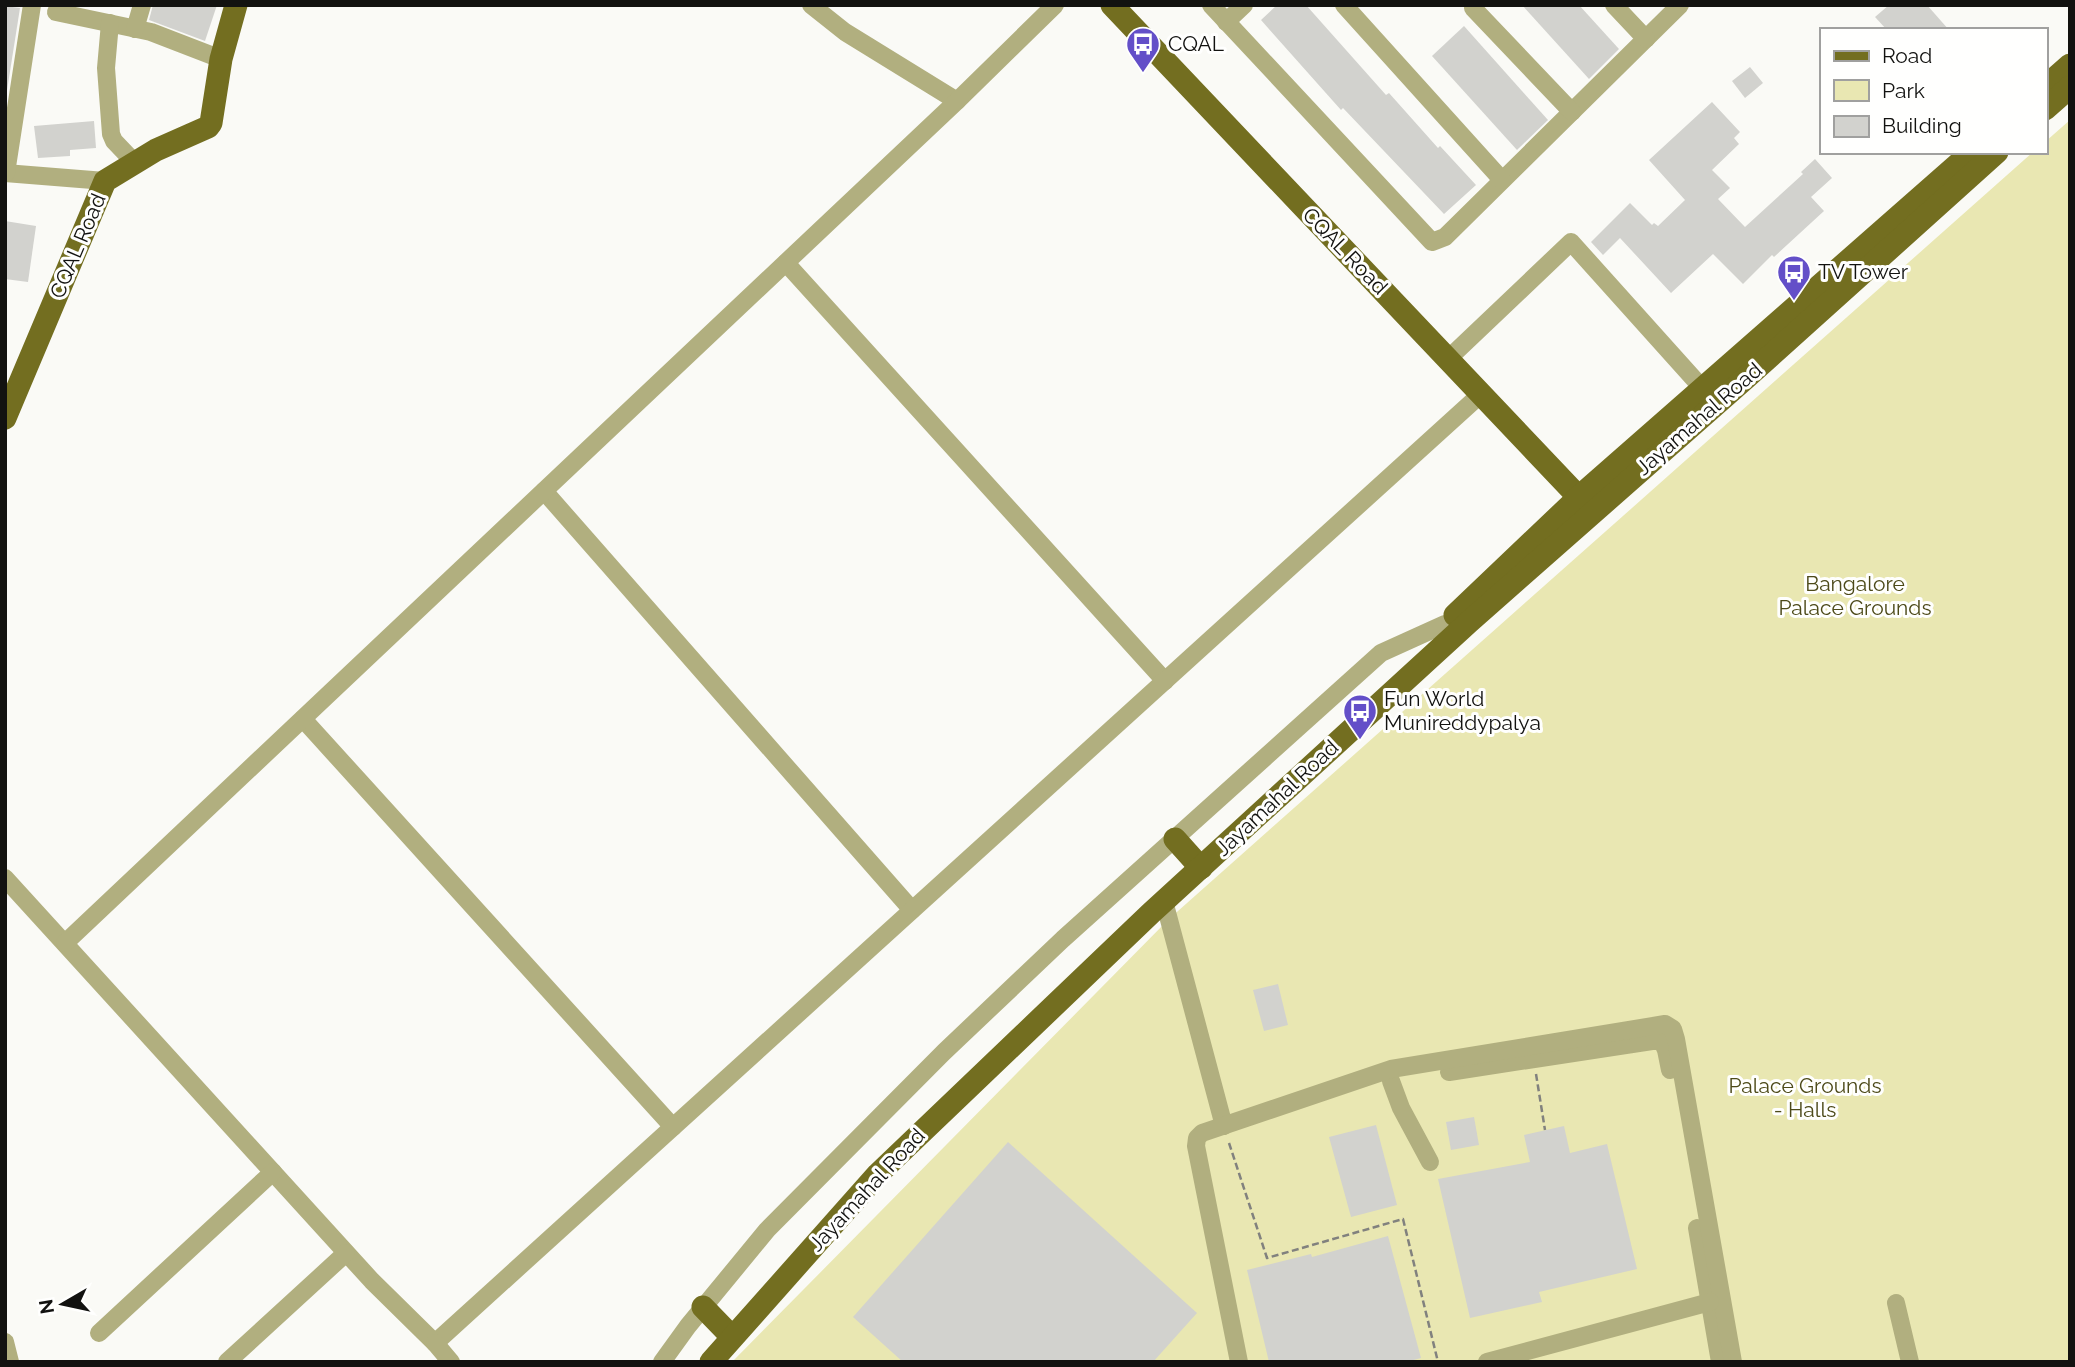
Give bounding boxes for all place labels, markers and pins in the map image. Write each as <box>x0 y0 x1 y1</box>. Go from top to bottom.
bus stop icon: CQAL <box>1124 25 1162 74</box>
place label: CQAL <box>1168 31 1224 56</box>
bus stop icon: TV Tower <box>1775 253 1813 302</box>
place label: TV Tower <box>1818 259 1909 284</box>
place label: Fun World Munireddypalya <box>1384 686 1541 735</box>
bus stop icon: Fun World Munireddypalya <box>1341 692 1379 741</box>

